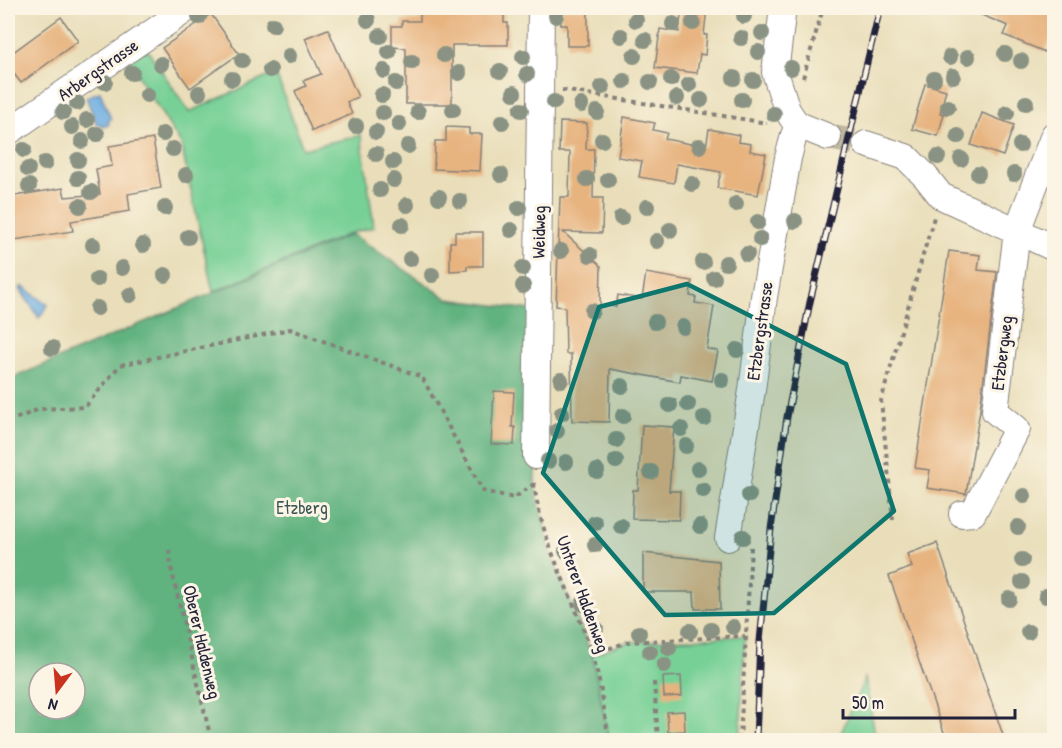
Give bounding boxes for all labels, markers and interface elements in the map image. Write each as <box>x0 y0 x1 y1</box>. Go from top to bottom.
street label: Arbergstrasse <box>52 33 143 107</box>
street label: Weidweg <box>526 205 551 259</box>
street label: Etzbergstrasse <box>740 280 779 382</box>
street label: Etzbergweg <box>985 314 1018 392</box>
park label: Etzberg <box>276 495 328 520</box>
street label: Unterer Haldenweg <box>551 532 616 656</box>
street label: Oberer Haldenweg <box>177 583 228 701</box>
north arrow <box>27 661 87 721</box>
scale bar <box>843 682 1016 720</box>
text: 50 m <box>852 690 884 715</box>
text: N <box>45 694 60 717</box>

